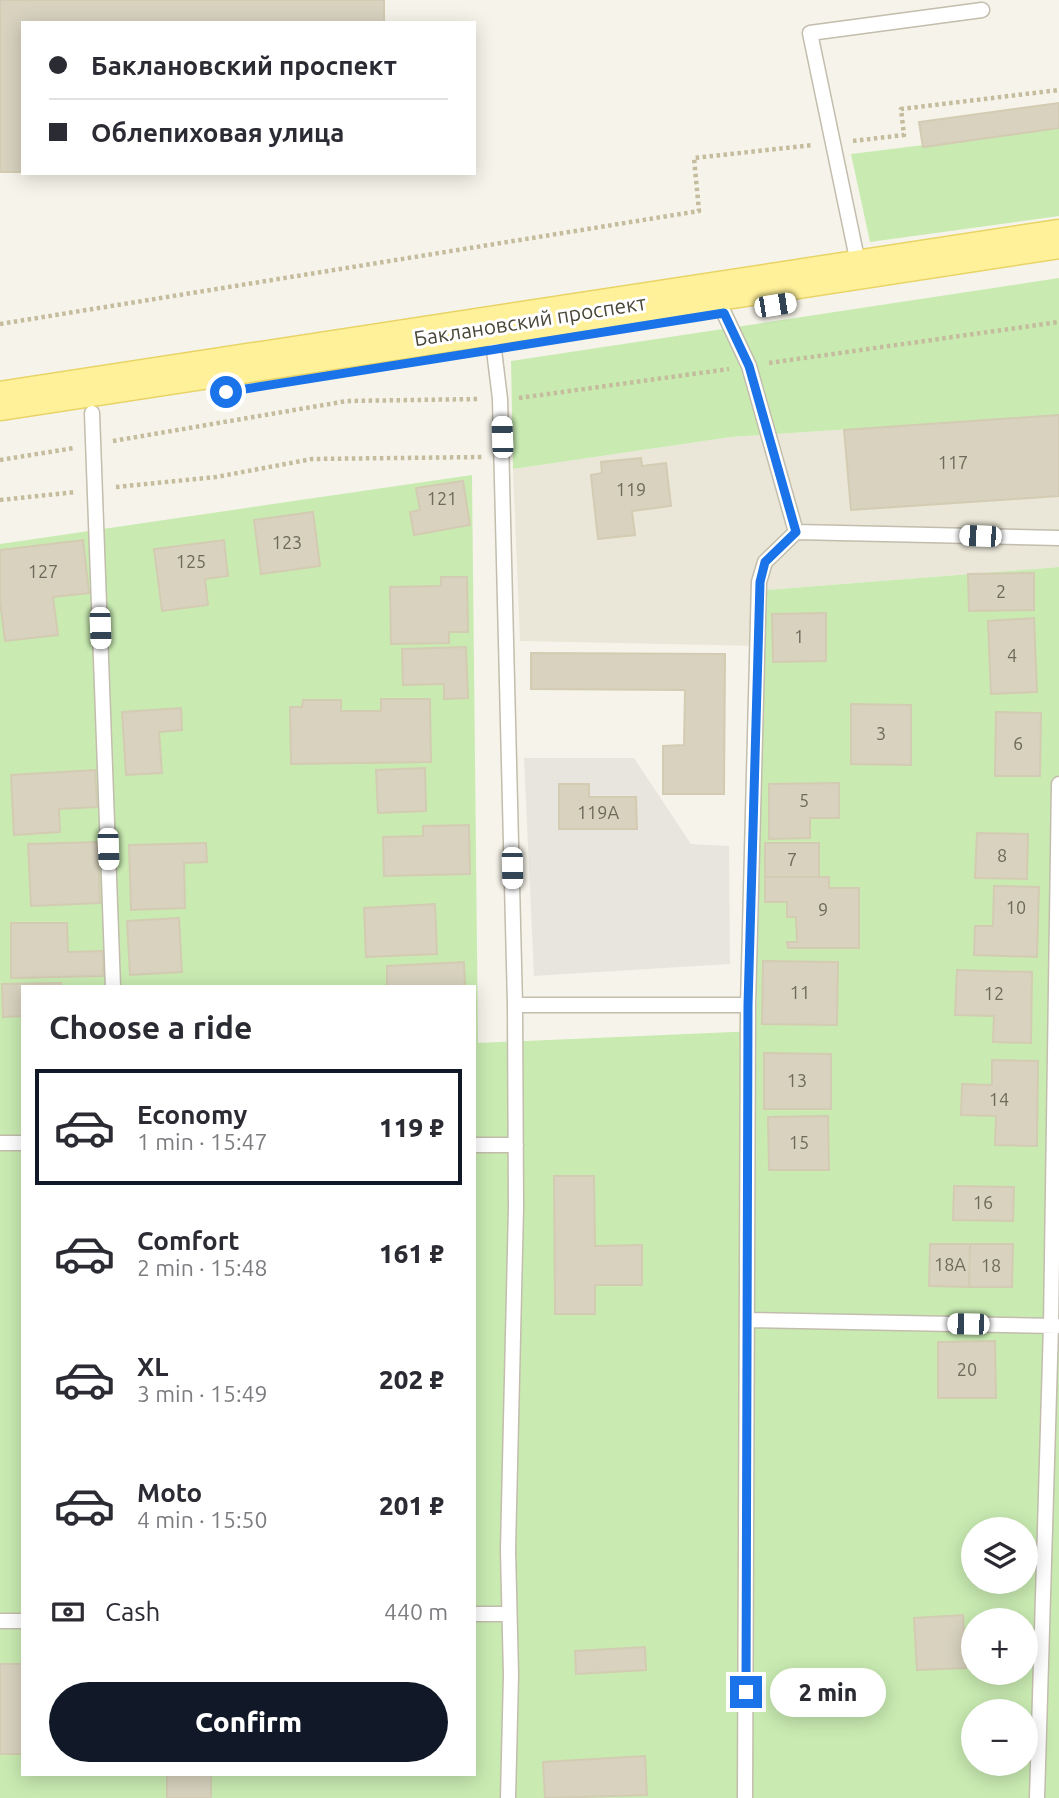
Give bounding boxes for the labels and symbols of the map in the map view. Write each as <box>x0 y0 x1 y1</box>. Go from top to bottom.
street label: Баклановский проспект <box>412 290 648 350</box>
car <box>753 291 798 319</box>
route start <box>210 376 242 408</box>
car <box>491 416 514 458</box>
house number: 117 <box>938 452 968 472</box>
house number: 119 <box>616 479 646 499</box>
house number: 121 <box>427 488 457 508</box>
car <box>959 525 1002 547</box>
house number: 123 <box>272 532 302 552</box>
house number: 125 <box>176 551 206 571</box>
house number: 127 <box>28 561 58 581</box>
house number: 2 <box>996 581 1006 601</box>
car <box>89 607 112 649</box>
house number: 1 <box>794 626 804 646</box>
house number: 4 <box>1007 645 1017 665</box>
house number: 3 <box>876 723 886 743</box>
house number: 6 <box>1013 733 1023 753</box>
house number: 5 <box>799 790 809 810</box>
house number: 119А <box>577 802 619 822</box>
car <box>97 828 120 870</box>
house number: 8 <box>997 845 1007 865</box>
car <box>502 847 523 889</box>
house number: 7 <box>787 849 797 869</box>
house number: 10 <box>1006 897 1026 917</box>
house number: 9 <box>818 899 828 919</box>
house number: 11 <box>790 982 810 1002</box>
house number: 12 <box>984 983 1004 1003</box>
house number: 13 <box>787 1070 807 1090</box>
house number: 14 <box>989 1089 1009 1109</box>
house number: 15 <box>789 1132 809 1152</box>
house number: 16 <box>973 1192 993 1212</box>
house number: 18А <box>934 1254 966 1274</box>
house number: 18 <box>981 1255 1001 1275</box>
car <box>947 1313 990 1335</box>
house number: 20 <box>957 1359 977 1379</box>
callout: 2 min <box>770 1668 886 1716</box>
route end <box>730 1676 762 1708</box>

